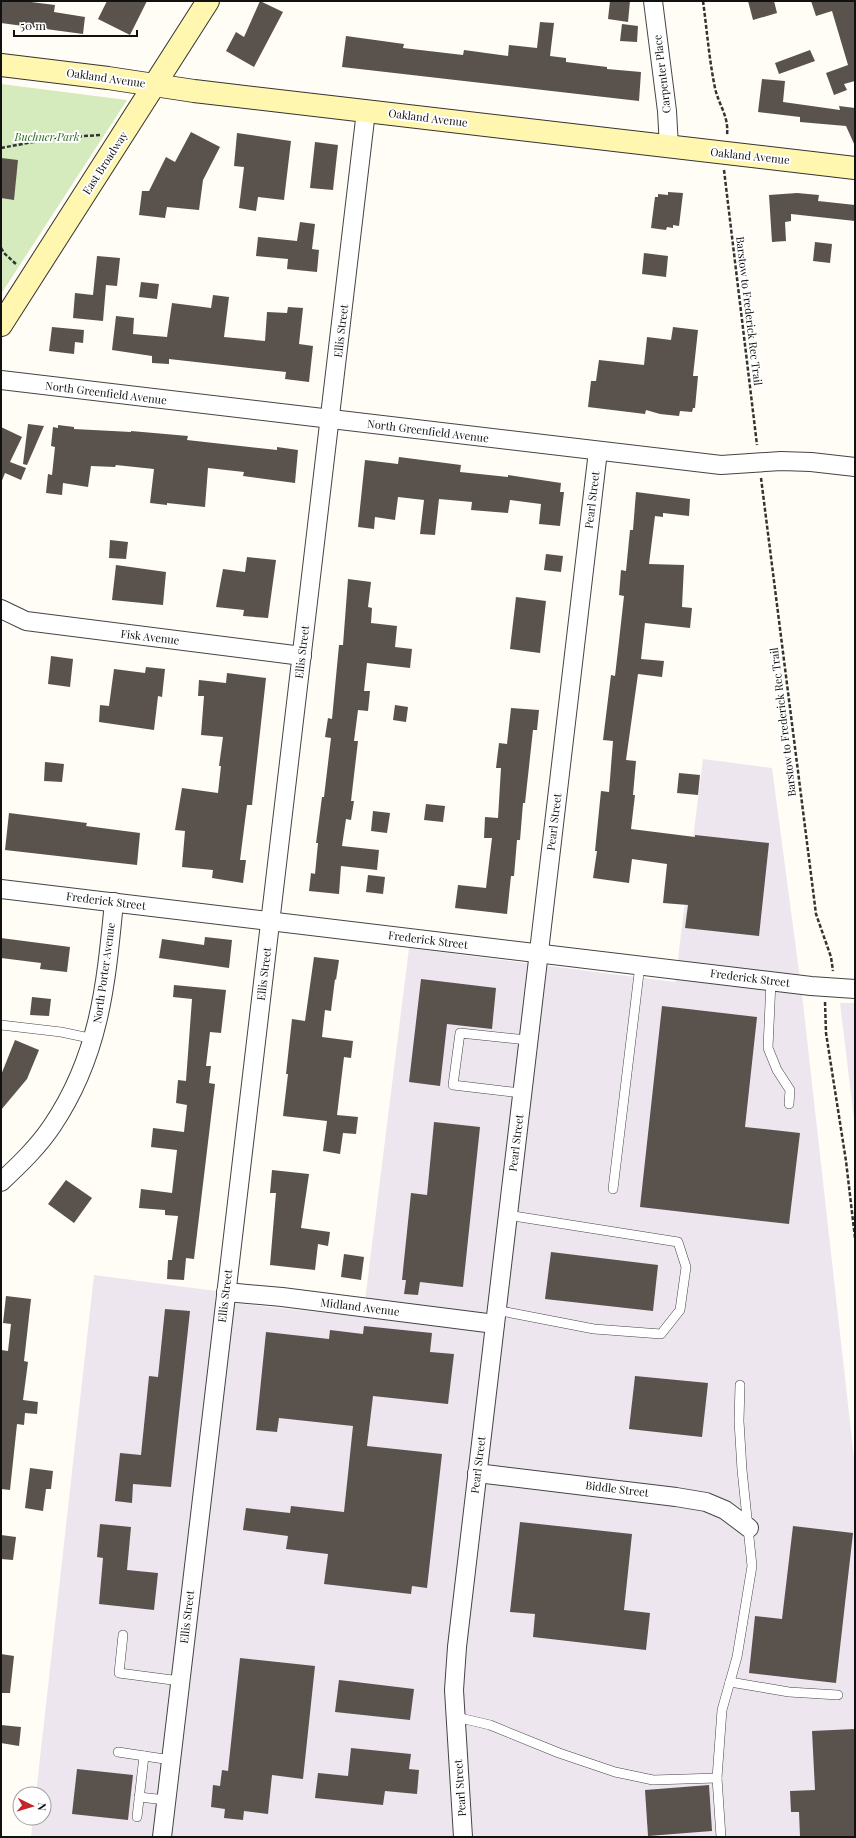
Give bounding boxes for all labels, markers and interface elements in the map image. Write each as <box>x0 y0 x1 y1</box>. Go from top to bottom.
scale bar <box>14 12 137 38</box>
text: 50 m <box>20 17 46 33</box>
street label: Carpenter Place <box>649 33 674 114</box>
street label: Oakland Avenue <box>66 65 147 91</box>
street label: Oakland Avenue <box>388 105 469 130</box>
street label: East Broadway <box>79 128 131 197</box>
park label: Buchner Park <box>14 129 80 144</box>
street label: Oakland Avenue <box>710 144 791 167</box>
street label: Barstow to Frederick Rec Trail <box>733 236 766 386</box>
street label: Ellis Street <box>330 303 351 358</box>
street label: North Greenfield Avenue <box>45 378 168 407</box>
street label: North Greenfield Avenue <box>367 416 490 445</box>
street label: Pearl Street <box>581 470 602 529</box>
street label: Ellis Street <box>291 624 312 679</box>
street label: Fisk Avenue <box>120 625 181 648</box>
street label: Barstow to Frederick Rec Trail <box>766 647 799 797</box>
street label: Pearl Street <box>543 792 564 851</box>
street label: Frederick Street <box>65 888 147 913</box>
street label: North Porter Avenue <box>89 921 118 1024</box>
street label: Frederick Street <box>387 927 469 952</box>
street label: Ellis Street <box>253 946 274 1001</box>
street label: Frederick Street <box>709 965 791 990</box>
street label: Pearl Street <box>505 1113 526 1172</box>
street label: Ellis Street <box>214 1268 235 1323</box>
street label: Midland Avenue <box>320 1294 401 1319</box>
street label: Pearl Street <box>467 1435 488 1494</box>
street label: Biddle Street <box>585 1477 650 1500</box>
street label: Ellis Street <box>176 1589 197 1644</box>
street label: Pearl Street <box>450 1759 469 1817</box>
north arrow <box>12 1786 52 1826</box>
text: N <box>35 1802 50 1812</box>

